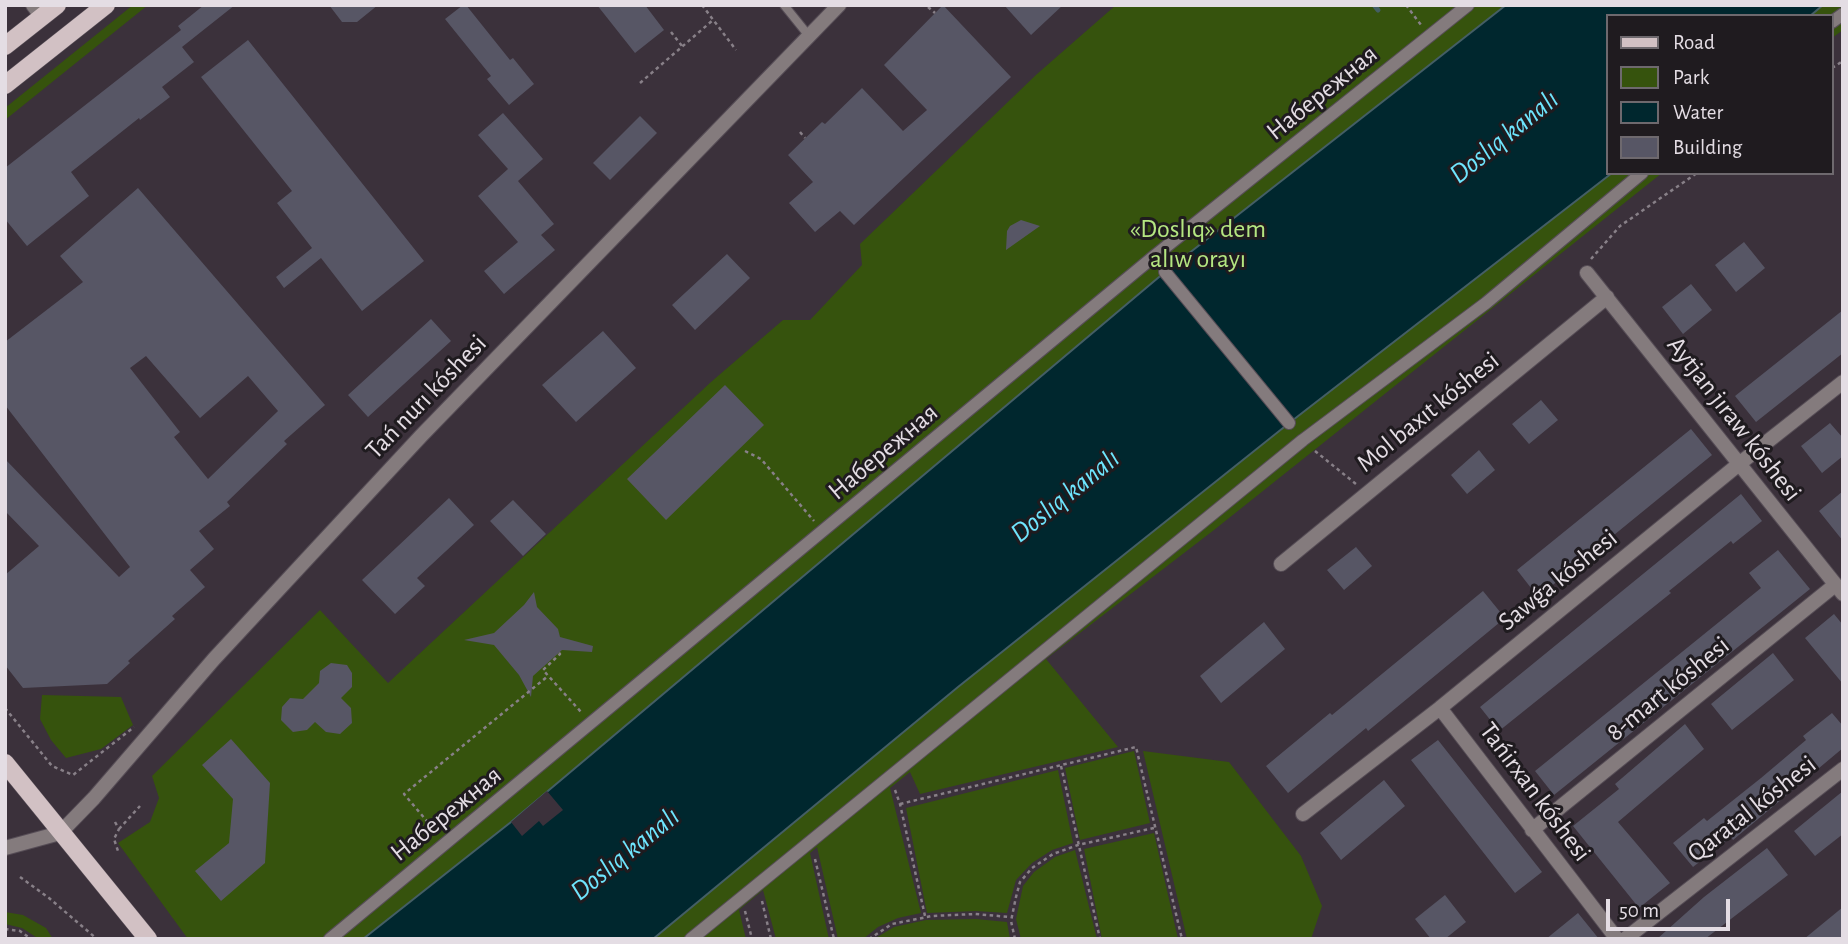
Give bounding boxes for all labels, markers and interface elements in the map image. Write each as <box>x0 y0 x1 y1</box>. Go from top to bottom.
legend <box>1606 14 1834 175</box>
text: Road <box>1673 32 1715 53</box>
street label: Набережная <box>1260 39 1384 147</box>
text: Park <box>1673 67 1709 88</box>
water label: Doslıq kanalı <box>1443 83 1565 191</box>
text: Water <box>1673 102 1723 123</box>
text: Building <box>1673 137 1742 158</box>
park label: «Doslıq» dem alıw orayı <box>1130 213 1266 274</box>
street label: Tań nurı kóshesi <box>359 328 493 466</box>
street label: Aytjan jıraw kóshesi <box>1660 330 1808 508</box>
street label: Mol baxıt kóshesi <box>1350 345 1506 479</box>
street label: Набережная <box>822 397 944 507</box>
water label: Doslıq kanalı <box>1004 442 1126 550</box>
street label: Sawǵa kóshesi <box>1492 522 1624 638</box>
street label: 8-mart kóshesi <box>1600 630 1736 748</box>
street label: Tańirxan kóshesi <box>1472 716 1598 868</box>
street label: Qaratal kóshesi <box>1681 749 1823 869</box>
street label: Набережная <box>384 760 508 868</box>
water label: Doslıq kanalı <box>564 800 686 908</box>
scale bar <box>1610 884 1734 928</box>
text: 50 m <box>1619 900 1659 921</box>

